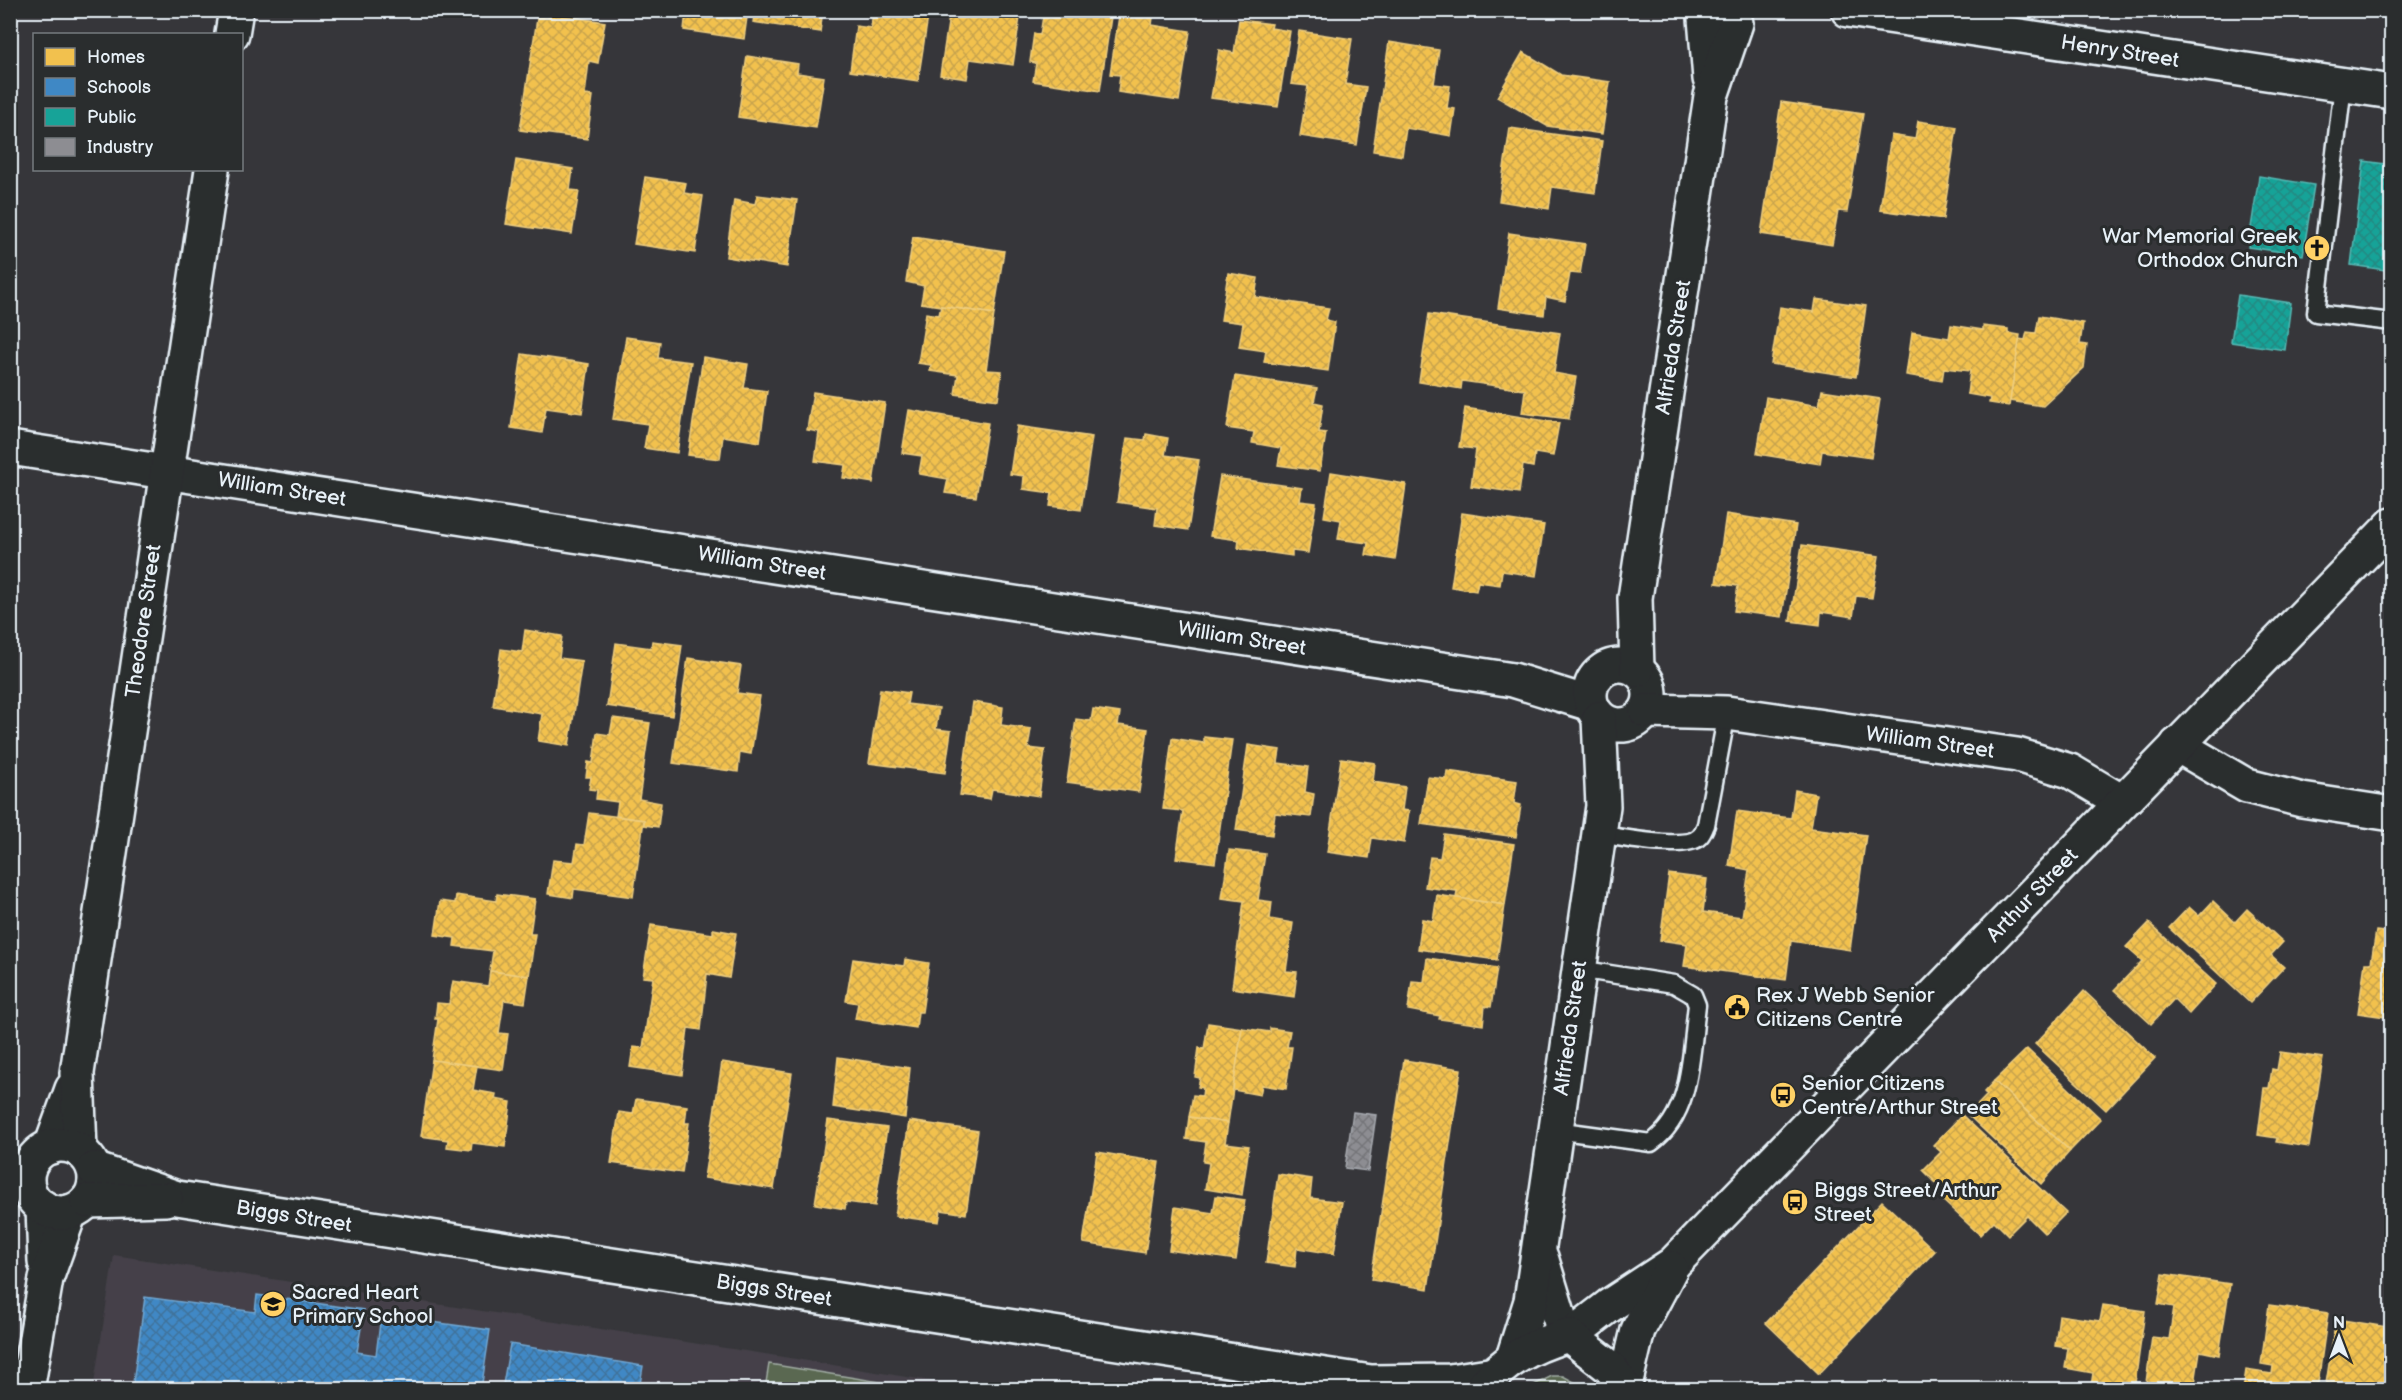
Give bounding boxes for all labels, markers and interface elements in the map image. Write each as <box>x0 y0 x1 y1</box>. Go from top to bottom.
street label: Henry Street <box>2059 30 2181 73</box>
legend <box>33 33 243 171</box>
text: Homes <box>87 47 145 68</box>
text: Schools <box>87 77 151 98</box>
text: Public <box>87 107 136 128</box>
text: Industry <box>87 137 154 158</box>
place label: War Memorial Greek Orthodox Church <box>2102 224 2299 273</box>
church icon: War Memorial Greek Orthodox Church <box>2302 233 2332 263</box>
street label: Alfrieda Street <box>1651 278 1697 416</box>
street label: William Street <box>216 467 348 512</box>
street label: William Street <box>696 541 828 586</box>
street label: Theodore Street <box>120 542 167 699</box>
street label: William Street <box>1176 616 1308 661</box>
street label: William Street <box>1864 721 1996 764</box>
street label: Arthur Street <box>1981 843 2084 947</box>
street label: Alfrieda Street <box>1549 959 1592 1097</box>
place label: Rex J Webb Senior Citizens Centre <box>1756 983 1935 1032</box>
public building icon: Rex J Webb Senior Citizens Centre <box>1722 992 1752 1022</box>
place label: Senior Citizens Centre/Arthur Street <box>1802 1071 1998 1120</box>
bus stop icon: Senior Citizens Centre/Arthur Street <box>1768 1080 1798 1110</box>
place label: Biggs Street/Arthur Street <box>1814 1178 1999 1227</box>
bus stop icon: Biggs Street/Arthur Street <box>1780 1187 1810 1217</box>
street label: Biggs Street <box>234 1195 354 1238</box>
street label: Biggs Street <box>714 1269 834 1312</box>
place label: Sacred Heart Primary School <box>292 1280 433 1329</box>
school or university icon: Sacred Heart Primary School <box>258 1289 288 1319</box>
north arrow <box>2309 1307 2369 1367</box>
text: N <box>2333 1314 2345 1333</box>

